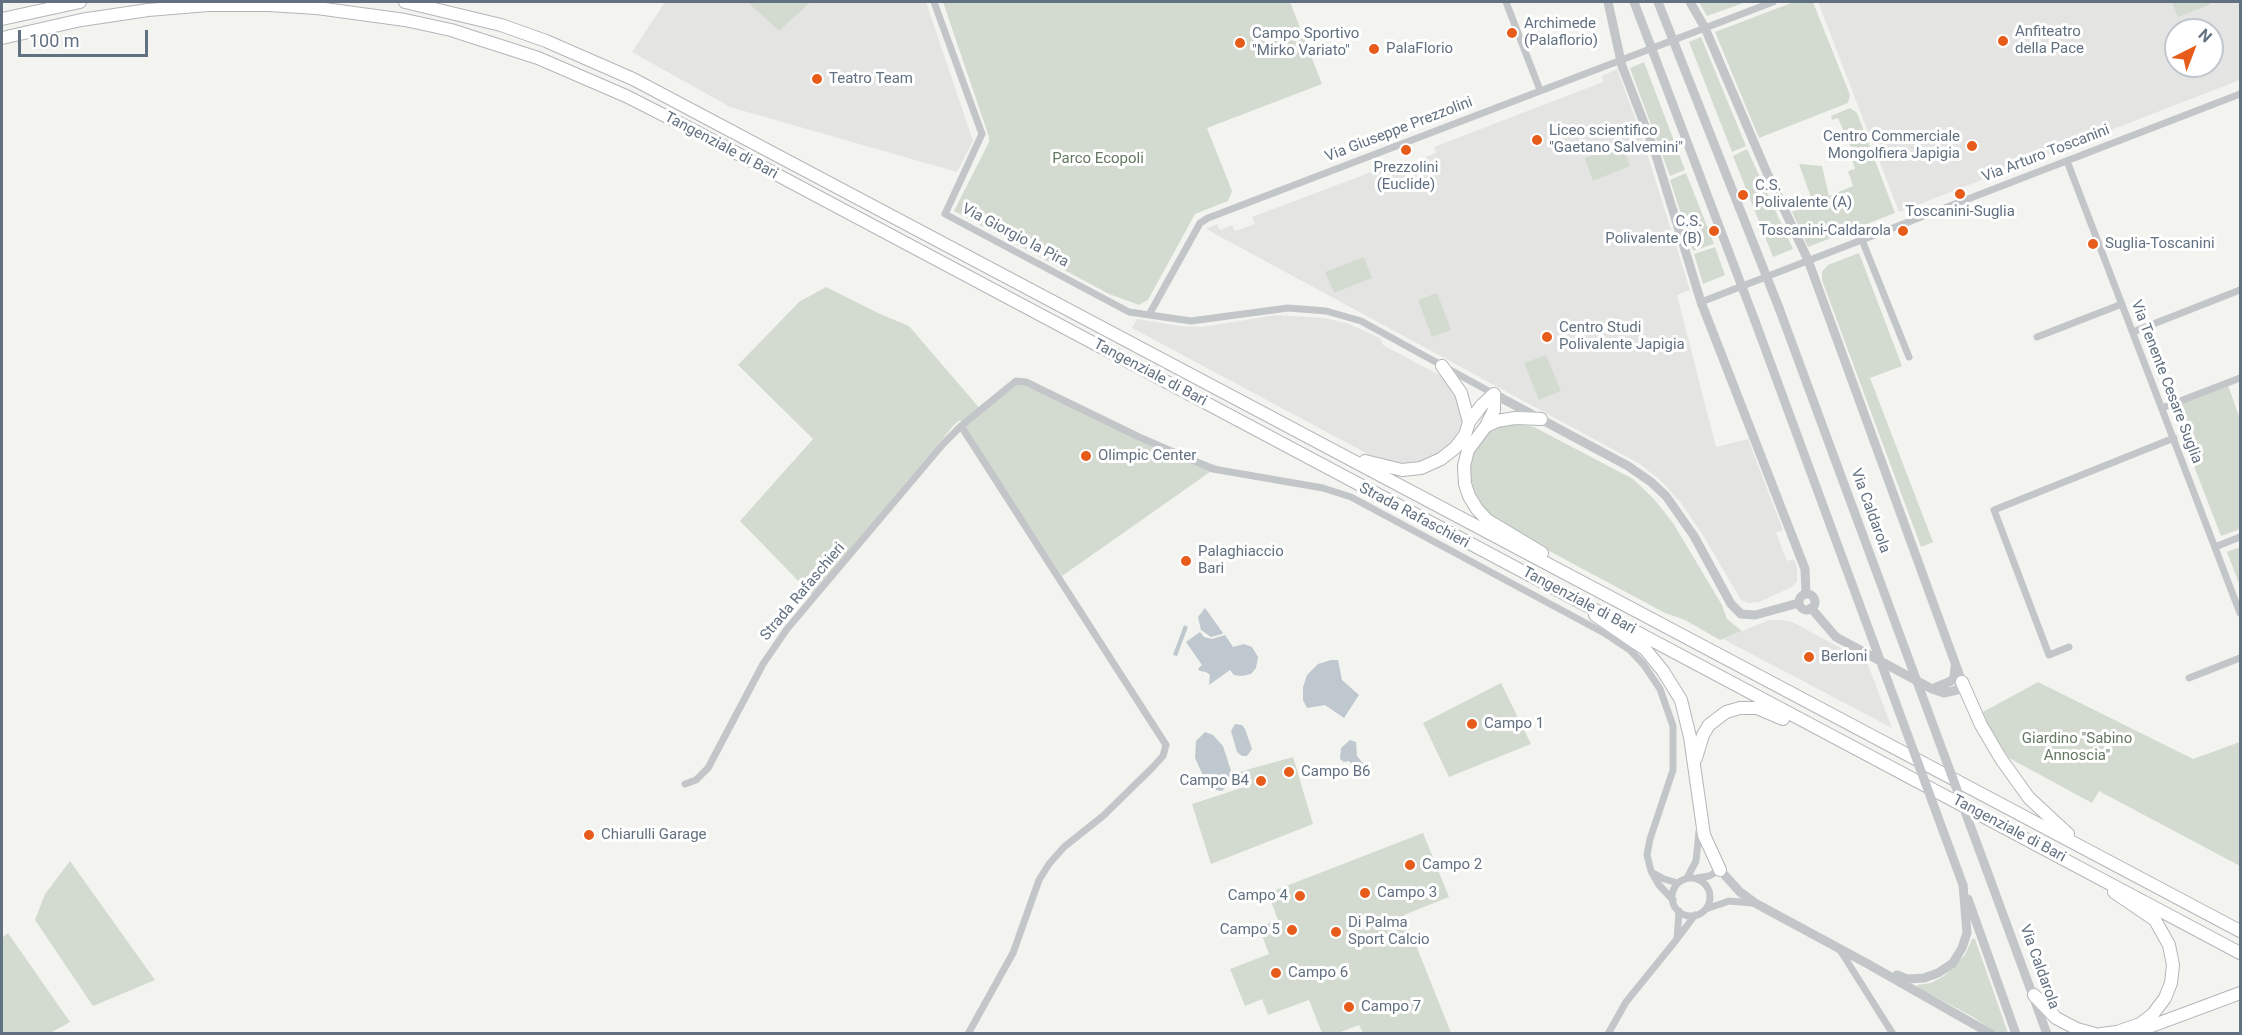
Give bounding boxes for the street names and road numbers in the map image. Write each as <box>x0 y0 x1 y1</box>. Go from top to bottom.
street label: Via Giuseppe Prezzolini <box>1323 94 1475 166</box>
street label: Tangenziale di Bari <box>661 109 781 183</box>
street label: Via Arturo Toscanini <box>1980 121 2112 187</box>
street label: Via Giorgio la Pira <box>959 200 1071 272</box>
street label: Via Tenente Cesare Suglia <box>2126 298 2206 466</box>
street label: Tangenziale di Bari <box>1090 336 1210 410</box>
street label: Via Caldarola <box>1846 466 1894 556</box>
street label: Strada Rafaschieri <box>1356 479 1472 553</box>
street label: Strada Rafaschieri <box>757 539 849 645</box>
street label: Tangenziale di Bari <box>1519 564 1639 638</box>
street label: Tangenziale di Bari <box>1949 792 2069 866</box>
street label: Via Caldarola <box>2015 922 2063 1012</box>

